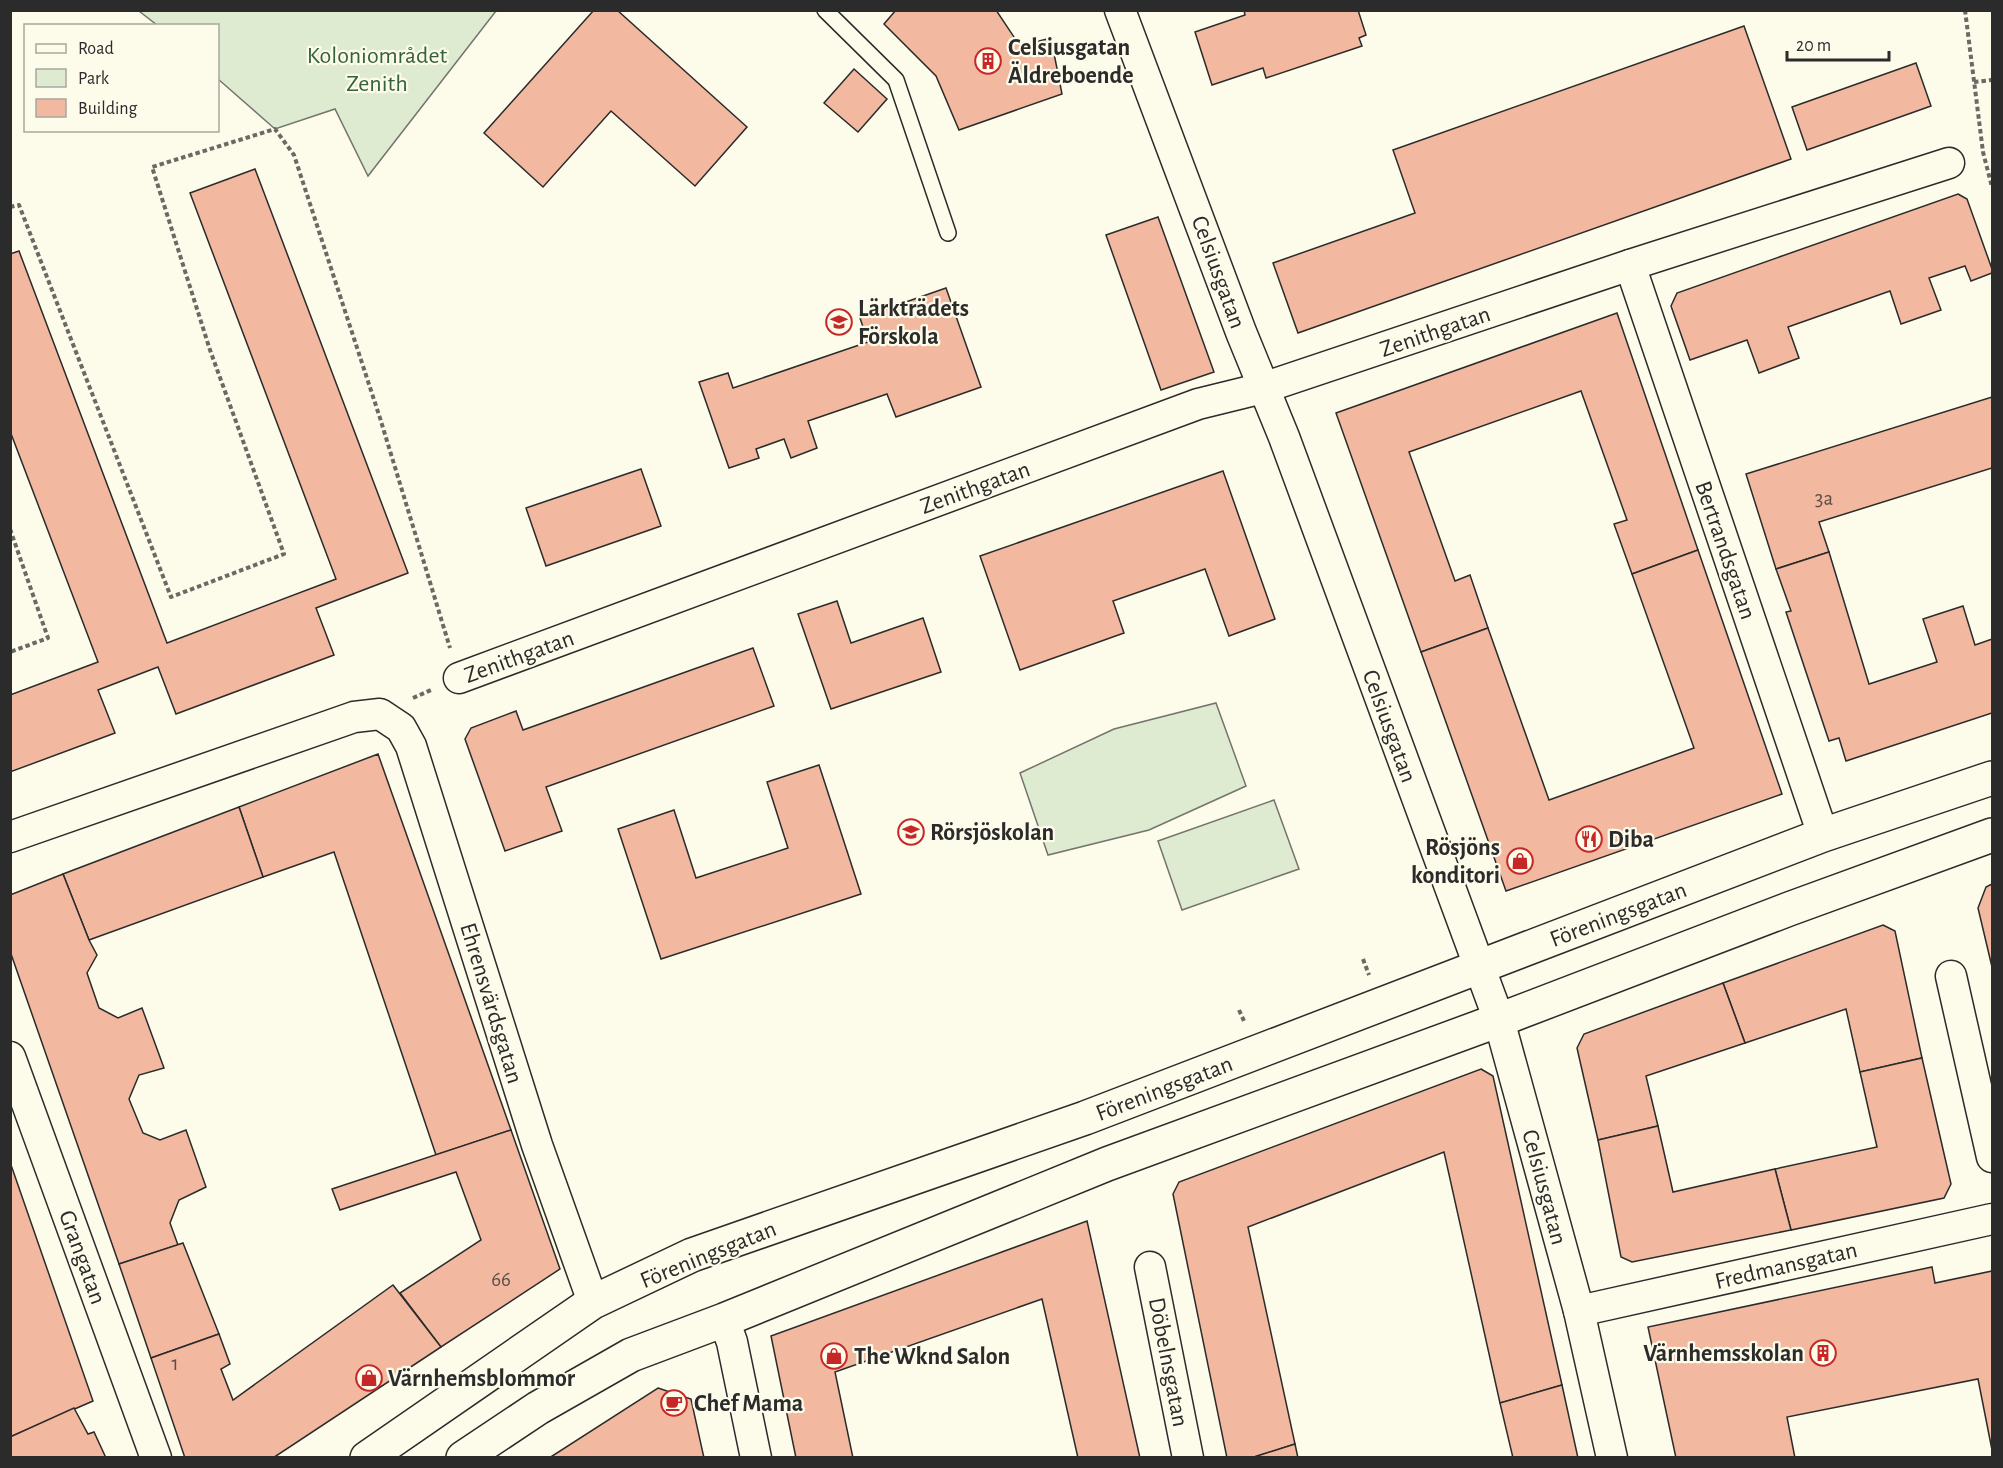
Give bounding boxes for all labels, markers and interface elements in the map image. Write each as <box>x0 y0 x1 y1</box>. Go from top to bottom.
legend <box>24 24 219 132</box>
scale bar <box>1787 24 1889 62</box>
place label: Celsiusgatan Äldreboende <box>1008 36 1134 88</box>
text: 20 m <box>1796 37 1831 55</box>
text: Road <box>78 40 114 58</box>
park label: Koloniområdet Zenith <box>307 44 447 96</box>
building icon: Celsiusgatan Äldreboende <box>973 46 1003 76</box>
text: Park <box>78 70 110 88</box>
text: Building <box>78 100 138 118</box>
street label: Celsiusgatan <box>1187 213 1250 332</box>
place label: Lärkträdets Förskola <box>858 297 969 349</box>
street label: Zenithgatan <box>1377 302 1493 362</box>
school or university icon: Lärkträdets Förskola <box>824 307 854 337</box>
street label: Zenithgatan <box>917 457 1033 519</box>
street label: Bertrandsgatan <box>1690 478 1760 623</box>
house number: 3a <box>1815 488 1833 509</box>
street label: Zenithgatan <box>461 626 577 688</box>
street label: Celsiusgatan <box>1358 667 1421 786</box>
school or university icon: Rörsjöskolan <box>896 817 926 847</box>
place label: Rörsjöskolan <box>930 821 1054 845</box>
restaurant icon: Diba <box>1574 824 1604 854</box>
place label: Diba <box>1608 828 1654 852</box>
place label: Rösjöns konditori <box>1411 836 1500 888</box>
shop icon: Rösjöns konditori <box>1505 846 1535 876</box>
street label: Föreningsgatan <box>1547 878 1690 952</box>
street label: Ehrensvärdsgatan <box>455 920 527 1087</box>
street label: Föreningsgatan <box>1093 1052 1236 1126</box>
street label: Celsiusgatan <box>1517 1127 1571 1247</box>
street label: Grangatan <box>54 1207 110 1308</box>
street label: Föreningsgatan <box>637 1217 780 1293</box>
street label: Fredmansgatan <box>1713 1238 1860 1294</box>
house number: 66 <box>491 1269 511 1290</box>
street label: Döbelnsgatan <box>1144 1295 1192 1429</box>
building icon: Värnhemsskolan <box>1808 1338 1838 1368</box>
shop icon: The Wknd Salon <box>819 1341 849 1371</box>
place label: Värnhemsskolan <box>1643 1342 1804 1366</box>
place label: The Wknd Salon <box>854 1345 1010 1369</box>
house number: 1 <box>171 1353 179 1374</box>
shop icon: Värnhemsblommor <box>354 1363 384 1393</box>
place label: Värnhemsblommor <box>388 1367 576 1391</box>
cafe icon: Chef Mama <box>659 1388 689 1418</box>
place label: Chef Mama <box>694 1392 803 1416</box>

